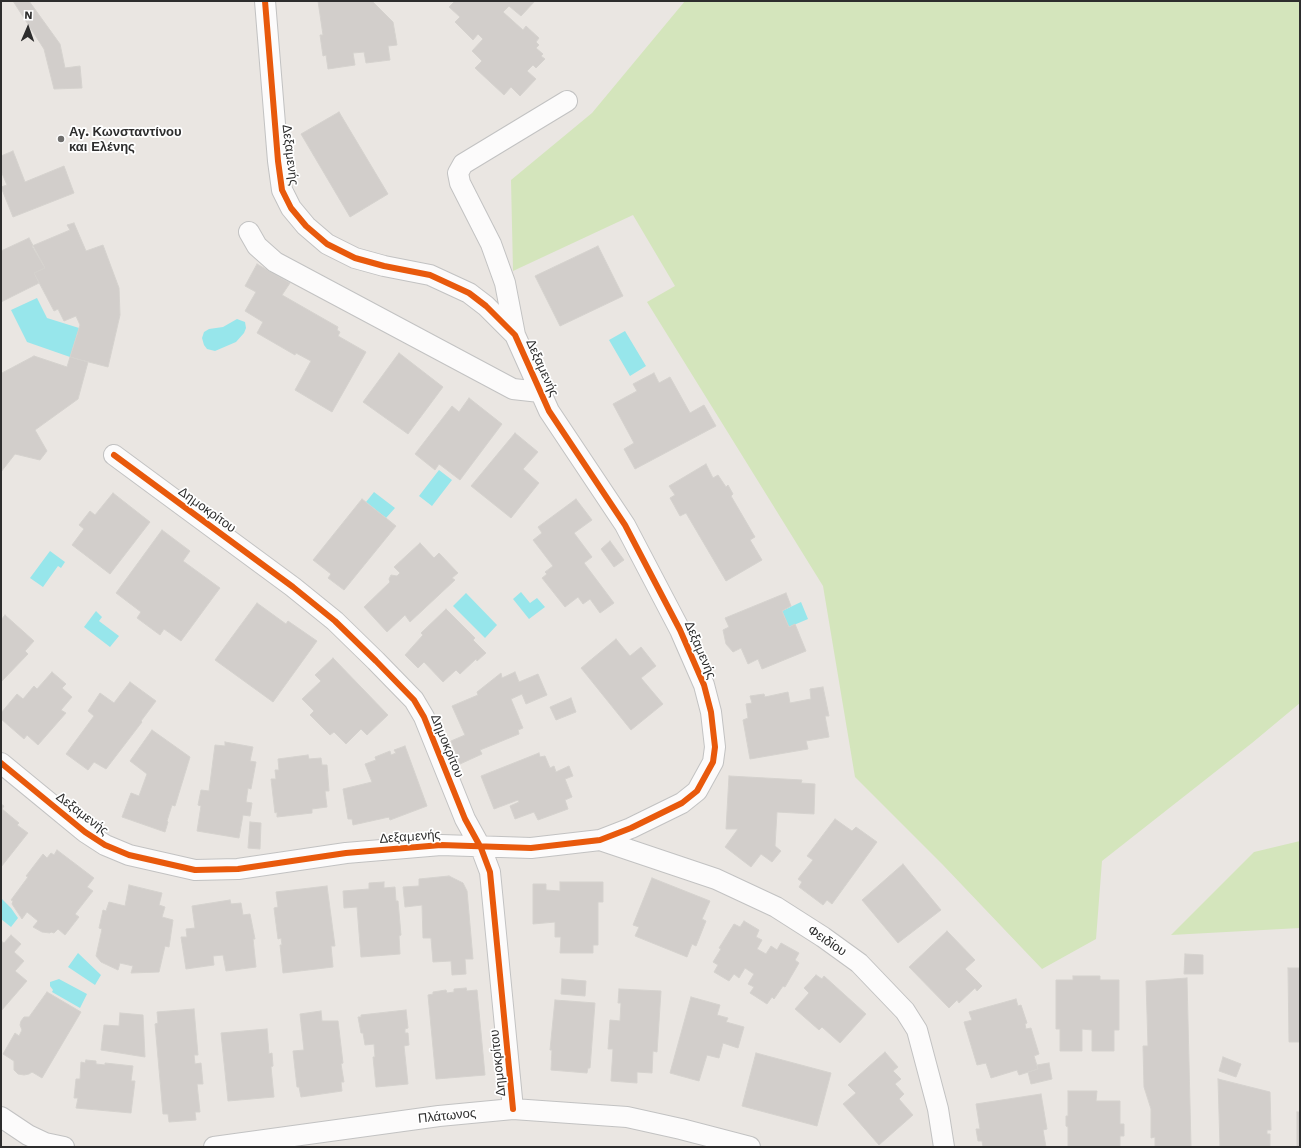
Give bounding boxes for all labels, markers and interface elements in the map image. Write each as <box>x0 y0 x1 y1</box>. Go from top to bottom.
north arrow <box>8 8 48 48</box>
text: N <box>24 9 33 22</box>
place label: Αγ. Κωνσταντίνου και Ελένης <box>69 124 182 155</box>
street label: Δεξαμενής <box>279 124 301 186</box>
marker: Αγ. Κωνσταντίνου και Ελένης <box>56 134 66 144</box>
street label: Δεξαμενής <box>522 337 562 399</box>
street label: Δημοκρίτου <box>175 484 239 536</box>
street label: Δεξαμενής <box>681 619 719 681</box>
street label: Δημοκρίτου <box>427 712 467 780</box>
street label: Δεξαμενής <box>53 789 111 839</box>
street label: Δεξαμενής <box>379 827 441 847</box>
street label: Φειδίου <box>805 922 849 960</box>
street label: Δημοκρίτου <box>487 1029 509 1097</box>
street label: Πλάτωνος <box>417 1105 477 1127</box>

